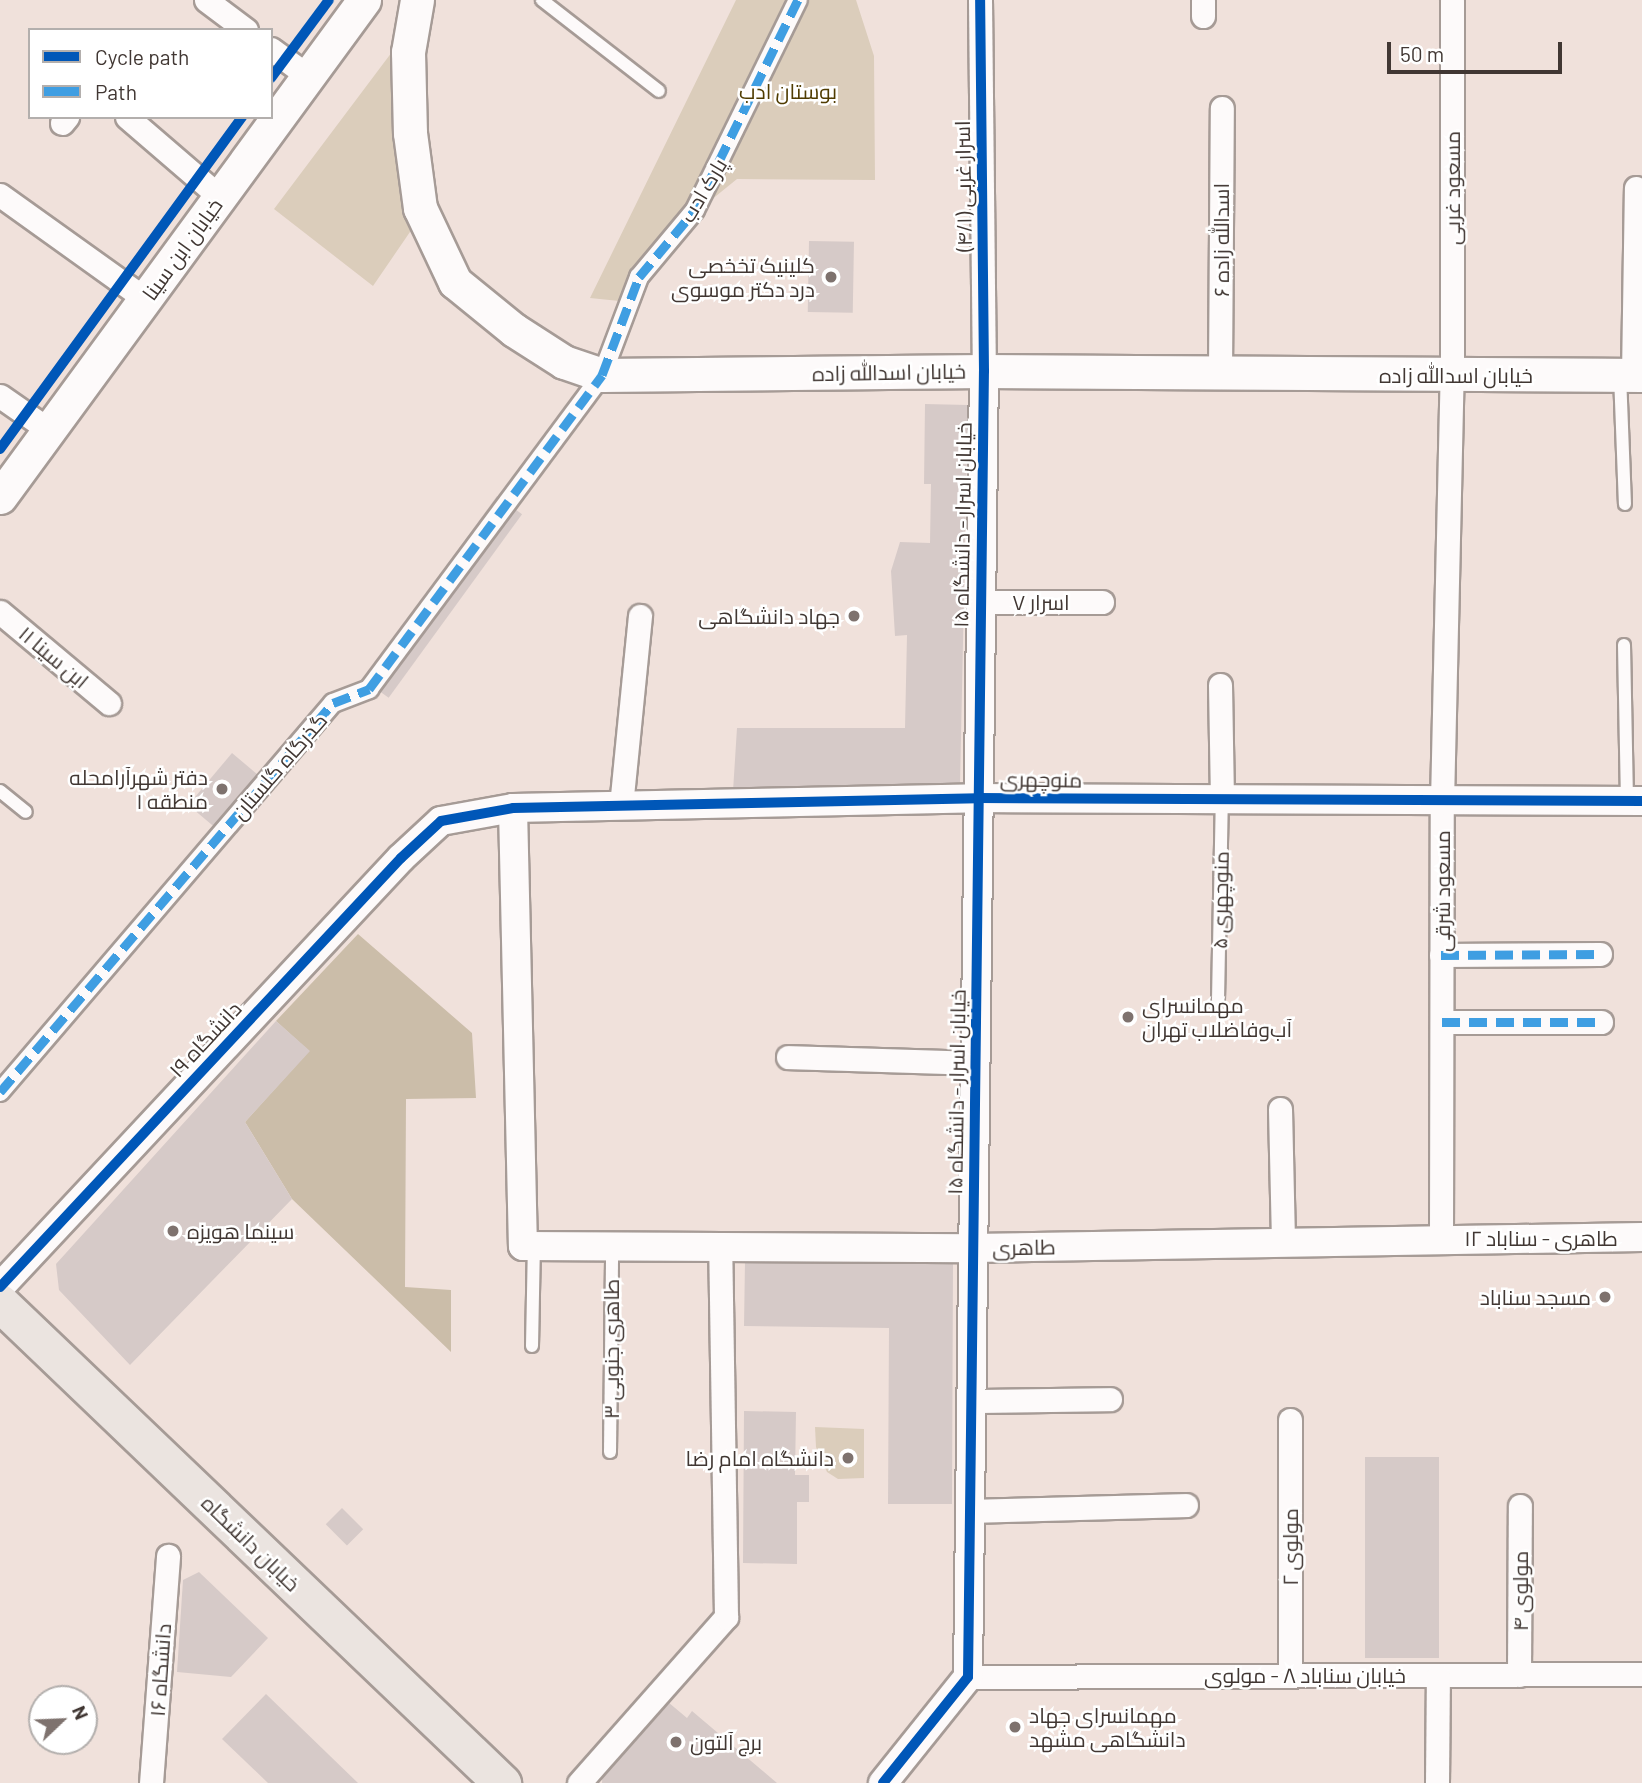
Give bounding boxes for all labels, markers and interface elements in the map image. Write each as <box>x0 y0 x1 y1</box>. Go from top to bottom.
legend <box>28 28 273 119</box>
scale bar <box>1390 28 1565 72</box>
text: 50 m <box>1400 41 1444 66</box>
text: Cycle path <box>95 44 189 69</box>
park label: بوستان ادب <box>739 78 837 104</box>
text: Path <box>95 79 137 104</box>
street label: اسرار غربی (۴/۱) <box>949 120 977 252</box>
street label: مسعود غربی <box>1439 131 1465 245</box>
street label: پارک ادب <box>674 153 732 227</box>
street label: اسدالله زاده ۶ <box>1208 183 1234 297</box>
street label: خیابان ابن سینا <box>137 193 227 305</box>
place label: کلینیک تخخصی درد دکتر موسوی <box>671 252 815 302</box>
marker: کلینیک تخخصی درد دکتر موسوی <box>821 267 841 287</box>
street label: خیابان اسدالله زاده <box>812 358 966 386</box>
street label: خیابان اسدالله زاده <box>1379 362 1533 388</box>
street label: خیابان اسرار - دانشگاه ۱۵ <box>948 422 976 628</box>
street label: اسرار ۷ <box>1012 589 1070 615</box>
place label: جهاد دانشگاهی <box>698 603 840 629</box>
marker: جهاد دانشگاهی <box>846 608 862 624</box>
street label: ابن سینا ۱۱ <box>14 621 94 693</box>
street label: گذرگاه گلستان <box>226 708 332 824</box>
place label: دفتر شهرآرامحله منطقه ۱ <box>69 764 208 814</box>
street label: منوچهری <box>1000 766 1082 792</box>
marker: دفتر شهرآرامحله منطقه ۱ <box>214 781 230 797</box>
street label: مسعود شرقی <box>1429 830 1455 952</box>
street label: منوچهری ۵ <box>1207 851 1233 949</box>
street label: خیابان اسرار - دانشگاه ۱۵ <box>942 989 970 1195</box>
place label: مهمانسرای آب‌و‌فاضلاب تهران <box>1142 992 1292 1042</box>
street label: دانشگاه ۱۹ <box>164 996 246 1082</box>
marker: مهمانسرای آب‌و‌فاضلاب تهران <box>1120 1009 1136 1025</box>
place label: سینما هویزه <box>187 1218 294 1244</box>
marker: سینما هویزه <box>165 1223 181 1239</box>
street label: طاهری - سناباد ۱۲ <box>1464 1225 1618 1251</box>
street label: طاهری <box>992 1234 1056 1260</box>
street label: طاهری جنوبی ۳ <box>598 1279 624 1419</box>
place label: مسجد سناباد <box>1480 1284 1591 1310</box>
marker: مسجد سناباد <box>1597 1289 1613 1305</box>
place label: دانشگاه امام رضا <box>685 1445 834 1471</box>
marker: دانشگاه امام رضا <box>840 1450 856 1466</box>
street label: خیابان دانشگاه <box>197 1490 305 1596</box>
street label: مولوی ۲ <box>1277 1508 1303 1586</box>
street label: مولوی ۴ <box>1507 1551 1533 1631</box>
street label: دانشگاه ۱۶ <box>144 1622 176 1718</box>
street label: خیابان سناباد ۸ - مولوی <box>1204 1662 1406 1688</box>
north arrow <box>28 1685 98 1755</box>
text: N <box>68 1702 94 1723</box>
place label: مهمانسرای جهاد دانشگاهی مشهد <box>1029 1702 1186 1752</box>
marker: مهمانسرای جهاد دانشگاهی مشهد <box>1007 1719 1023 1735</box>
place label: برج آلتون <box>690 1729 762 1755</box>
marker: برج آلتون <box>668 1734 684 1750</box>

